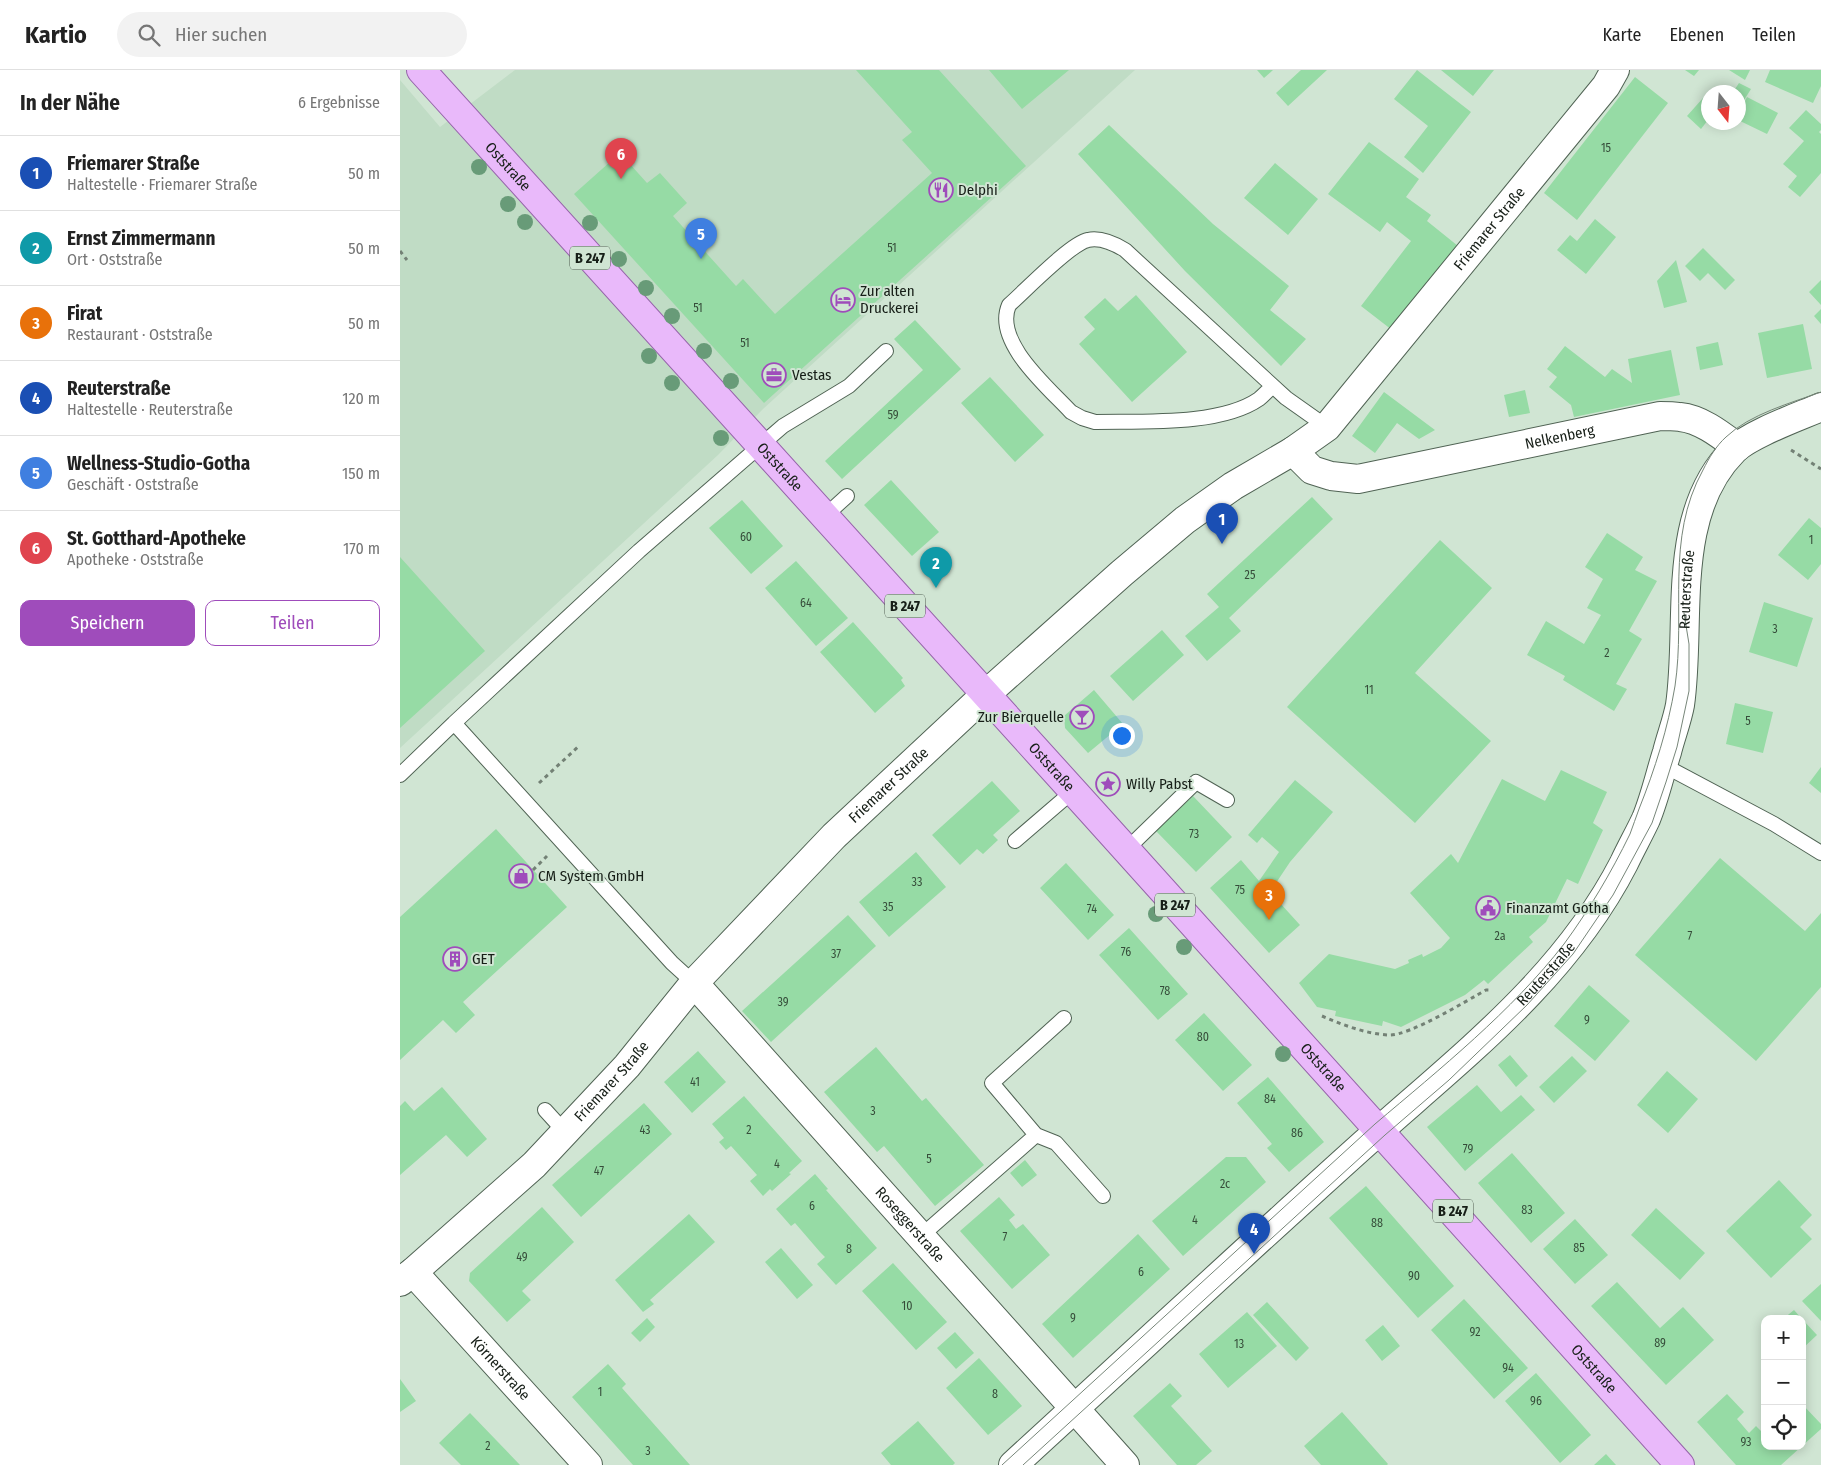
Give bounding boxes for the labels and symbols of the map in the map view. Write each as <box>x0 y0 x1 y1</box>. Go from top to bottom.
north arrow <box>1701 85 1746 130</box>
street label: Oststraße <box>481 138 535 195</box>
pin: 6 <box>605 138 637 179</box>
house number: 15 <box>1601 141 1612 155</box>
restaurant icon: Delphi <box>928 177 954 203</box>
place label: Delphi <box>958 181 998 199</box>
street label: Friemarer Straße <box>1450 183 1529 274</box>
pin: 5 <box>685 218 717 259</box>
house number: 51 <box>887 241 897 255</box>
road number: B 247 <box>570 247 610 270</box>
place label: Zur alten Druckerei <box>860 282 919 317</box>
hotel icon: Zur alten Druckerei <box>830 287 856 313</box>
house number: 51 <box>693 301 703 315</box>
house number: 51 <box>740 336 750 350</box>
office icon: Vestas <box>761 362 787 388</box>
place label: Vestas <box>792 366 832 384</box>
house number: 59 <box>887 408 899 422</box>
street label: Nelkenberg <box>1524 421 1596 453</box>
street label: Oststraße <box>753 439 806 495</box>
pin: 1 <box>1206 503 1238 544</box>
house number: 60 <box>740 530 752 544</box>
house number: 1 <box>1809 533 1813 547</box>
pin: 2 <box>920 547 952 588</box>
street label: Reuterstraße <box>1676 549 1698 629</box>
house number: 25 <box>1245 568 1256 582</box>
road number: B 247 <box>885 594 925 618</box>
house number: 64 <box>800 596 812 610</box>
house number: 3 <box>1772 622 1778 636</box>
house number: 2 <box>1604 646 1610 660</box>
house number: 11 <box>1364 683 1374 697</box>
bar icon: Zur Bierquelle <box>1069 704 1095 730</box>
place label: Zur Bierquelle <box>978 708 1064 726</box>
house number: 5 <box>1745 714 1751 728</box>
your location <box>1109 723 1135 749</box>
street label: Oststraße <box>1025 739 1078 795</box>
street label: Friemarer Straße <box>845 744 932 827</box>
place icon: Willy Pabst <box>1095 771 1121 797</box>
place label: Willy Pabst <box>1126 775 1193 793</box>
house number: 73 <box>1189 827 1199 841</box>
shop icon: CM System GmbH <box>508 863 534 889</box>
place label: CM System GmbH <box>538 867 644 885</box>
house number: 33 <box>912 875 922 889</box>
pin: 3 <box>1253 879 1285 920</box>
house number: 75 <box>1235 883 1246 897</box>
road number: B 247 <box>1155 894 1195 916</box>
public building icon: Finanzamt Gotha <box>1475 895 1501 921</box>
place label: Finanzamt Gotha <box>1506 899 1609 917</box>
house number: 35 <box>883 900 894 914</box>
house number: 74 <box>1087 902 1097 916</box>
house number: 2a <box>1494 929 1506 943</box>
house number: 7 <box>1688 929 1693 943</box>
street label: Reuterstraße <box>1513 938 1579 1009</box>
house number: 76 <box>1121 945 1131 959</box>
building icon: GET <box>442 946 468 972</box>
house number: 37 <box>831 947 841 961</box>
place label: GET <box>472 950 495 968</box>
house number: 78 <box>1160 984 1170 998</box>
house number: 39 <box>777 995 789 1009</box>
house number: 9 <box>1584 1013 1590 1027</box>
house number: 80 <box>1197 1030 1209 1044</box>
street label: Friemarer Straße <box>570 1037 652 1125</box>
street label: Oststraße <box>1297 1039 1350 1096</box>
house number: 41 <box>690 1075 700 1089</box>
house number: 84 <box>1264 1092 1276 1106</box>
house number: 3 <box>870 1104 876 1118</box>
house number: 43 <box>639 1123 651 1137</box>
house number: 2 <box>746 1123 752 1137</box>
house number: 86 <box>1291 1126 1303 1140</box>
house number: 79 <box>1463 1142 1473 1156</box>
house number: 5 <box>926 1152 932 1166</box>
house number: 4 <box>774 1157 780 1171</box>
house number: 47 <box>594 1164 604 1178</box>
house number: 2c <box>1220 1177 1230 1191</box>
street label: Roseggerstraße <box>872 1183 948 1266</box>
house number: 6 <box>809 1199 815 1213</box>
road number: B 247 <box>1433 1200 1473 1222</box>
house number: 83 <box>1521 1203 1533 1217</box>
house number: 4 <box>1192 1213 1198 1227</box>
pin: 4 <box>1238 1213 1270 1254</box>
house number: 88 <box>1371 1216 1383 1230</box>
house number: 7 <box>1003 1230 1008 1244</box>
house number: 85 <box>1573 1241 1585 1255</box>
house number: 8 <box>846 1242 852 1256</box>
house number: 49 <box>516 1250 528 1264</box>
house number: 6 <box>1138 1265 1144 1279</box>
house number: 90 <box>1408 1269 1420 1283</box>
house number: 10 <box>902 1299 912 1313</box>
house number: 9 <box>1070 1311 1076 1325</box>
house number: 92 <box>1470 1325 1480 1339</box>
street label: Körnerstraße <box>467 1333 534 1404</box>
house number: 89 <box>1654 1336 1666 1350</box>
house number: 13 <box>1234 1337 1244 1351</box>
street label: Oststraße <box>1567 1341 1621 1397</box>
house number: 94 <box>1502 1361 1514 1375</box>
house number: 1 <box>598 1385 602 1399</box>
house number: 8 <box>992 1387 998 1401</box>
house number: 96 <box>1530 1394 1542 1408</box>
house number: 93 <box>1740 1435 1752 1449</box>
house number: 2 <box>485 1439 491 1453</box>
house number: 3 <box>645 1444 651 1458</box>

